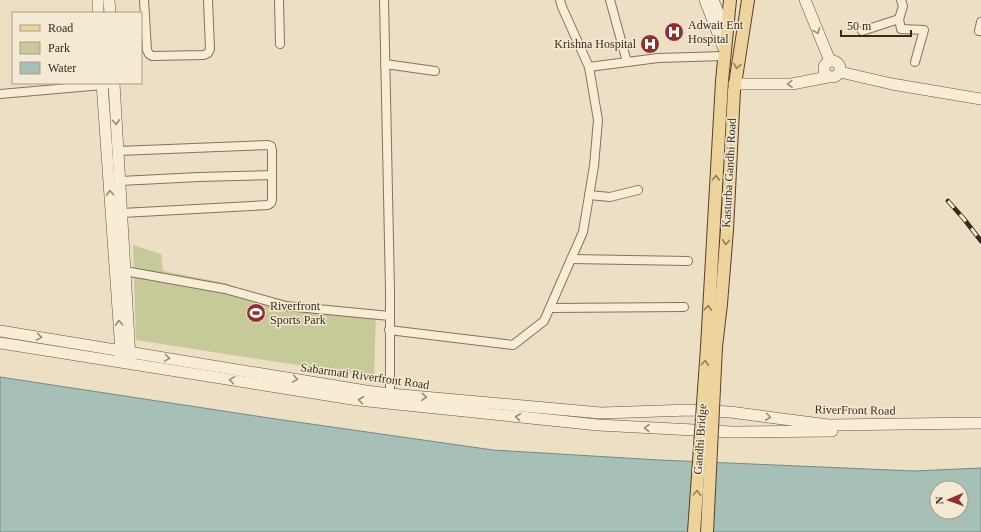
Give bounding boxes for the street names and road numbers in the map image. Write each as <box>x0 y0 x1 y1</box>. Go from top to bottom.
street label: Kasturba Gandhi Road <box>719 118 739 228</box>
street label: Sabarmati Riverfront Road <box>300 360 430 392</box>
street label: RiverFront Road <box>814 402 896 418</box>
street label: Gandhi Bridge <box>691 403 709 475</box>

